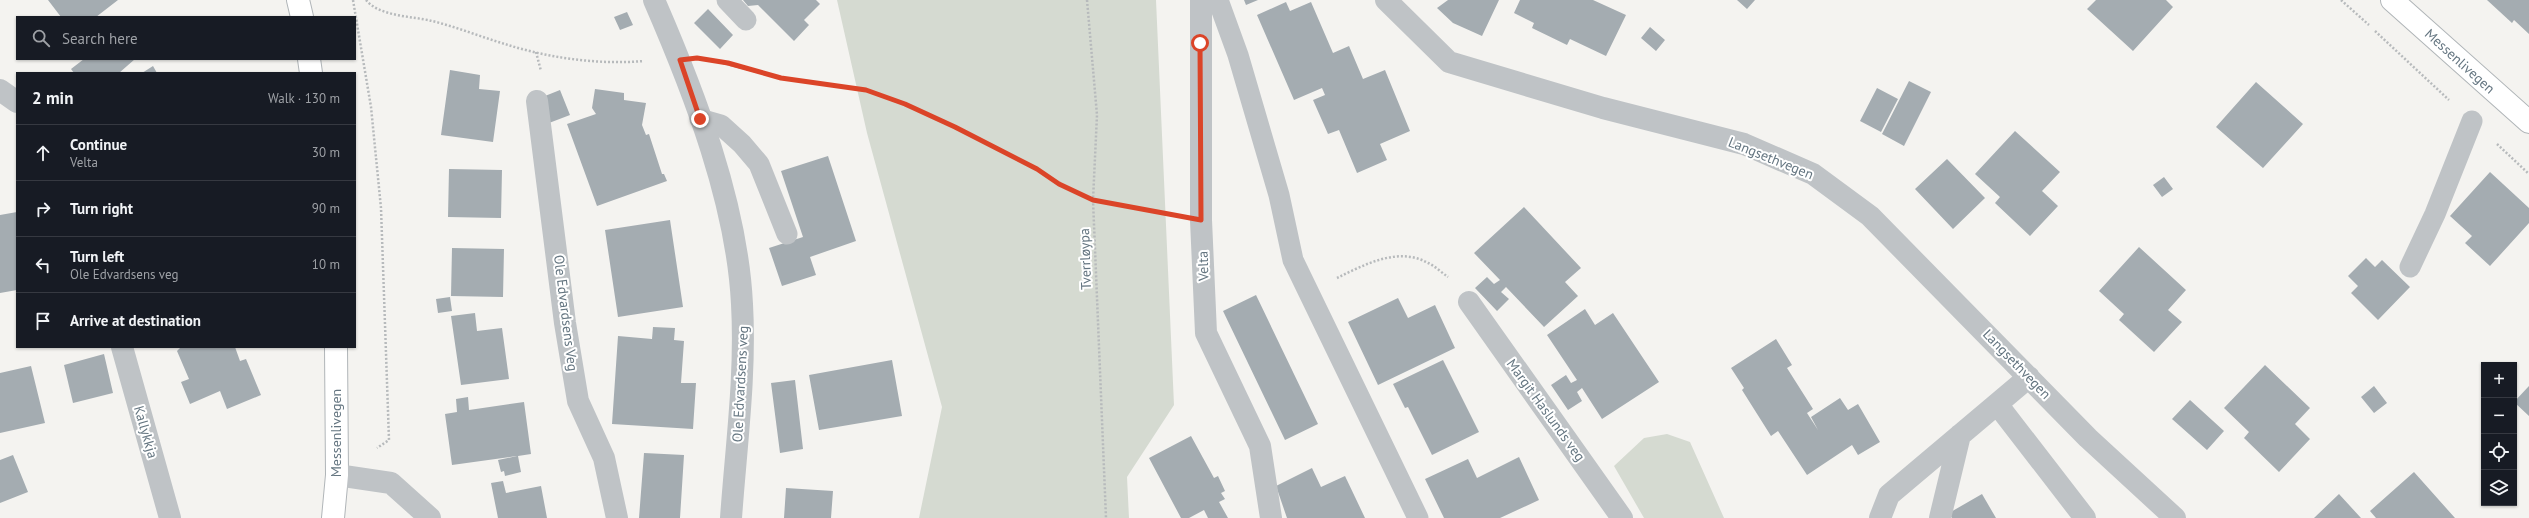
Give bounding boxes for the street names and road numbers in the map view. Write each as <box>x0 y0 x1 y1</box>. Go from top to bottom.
street label: Messenlivegen <box>2421 25 2499 97</box>
street label: Langsethvegen <box>1726 133 1816 183</box>
street label: Tverrløypa <box>1075 228 1095 290</box>
street label: Velta <box>1193 251 1213 282</box>
street label: Ole Edvardsens Veg <box>550 254 582 372</box>
street label: Ole Edvardsens veg <box>728 325 752 443</box>
street label: Langsethvegen <box>1979 325 2055 403</box>
street label: Margit Haslunds veg <box>1503 355 1589 465</box>
street label: Messenlivegen <box>327 389 345 477</box>
street label: Kallykkja <box>130 404 162 460</box>

